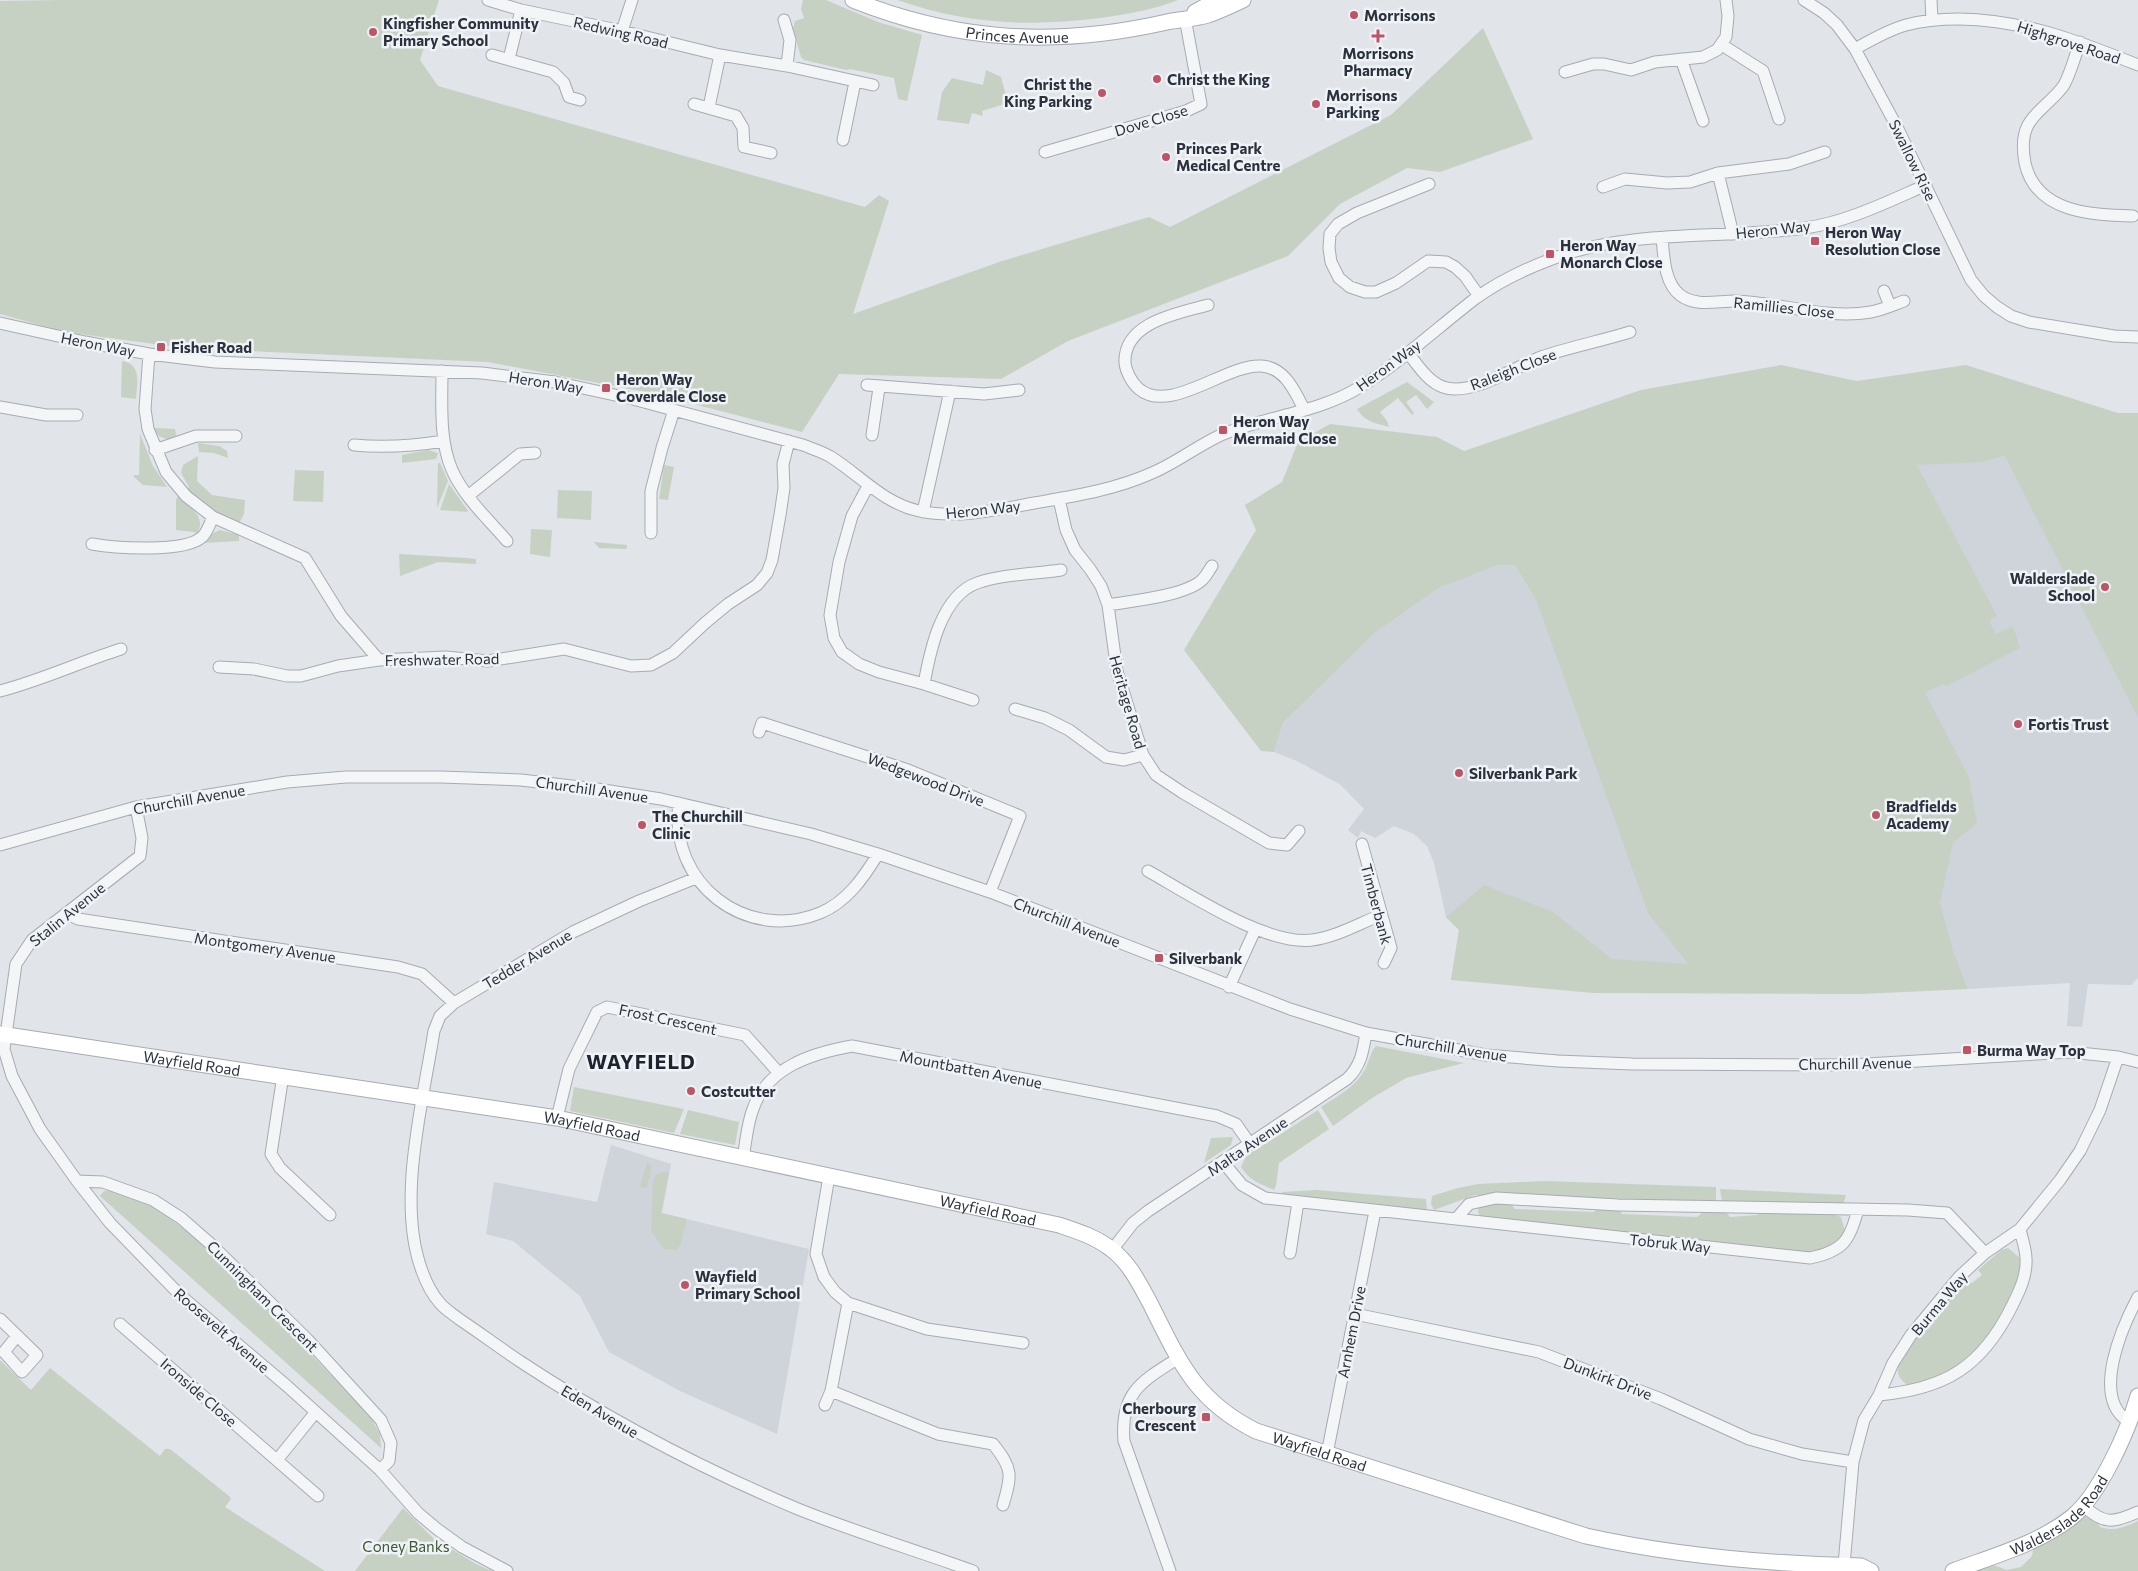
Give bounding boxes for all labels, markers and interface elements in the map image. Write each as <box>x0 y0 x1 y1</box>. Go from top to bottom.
place label: Morrisons <box>1364 6 1436 24</box>
marker: Morrisons <box>1348 9 1360 21</box>
street label: Redwing Road <box>572 12 670 52</box>
place label: Kingfisher Community Primary School <box>383 14 540 49</box>
street label: Highgrove Road <box>2015 17 2123 67</box>
street label: Princes Avenue <box>965 23 1069 46</box>
marker: Kingfisher Community Primary School <box>367 26 379 38</box>
marker: Morrisons Pharmacy <box>1372 30 1384 42</box>
place label: Morrisons Pharmacy <box>1342 44 1414 79</box>
place label: Christ the King <box>1167 70 1270 88</box>
marker: Christ the King <box>1151 73 1163 85</box>
place label: Christ the King Parking <box>1004 75 1092 110</box>
place label: Morrisons Parking <box>1326 86 1398 121</box>
marker: Christ the King Parking <box>1096 87 1108 99</box>
marker: Morrisons Parking <box>1310 98 1322 110</box>
street label: Dove Close <box>1112 100 1190 140</box>
street label: Swallow Rise <box>1886 117 1940 204</box>
place label: Princes Park Medical Centre <box>1176 139 1280 174</box>
marker: Princes Park Medical Centre <box>1160 151 1172 163</box>
street label: Heron Way <box>1735 216 1812 242</box>
place label: Heron Way Resolution Close <box>1825 223 1940 258</box>
marker: Heron Way Resolution Close <box>1809 235 1821 247</box>
place label: Heron Way Monarch Close <box>1560 236 1663 271</box>
marker: Heron Way Monarch Close <box>1544 248 1556 260</box>
street label: Ramillies Close <box>1733 293 1836 321</box>
street label: Heron Way <box>59 328 137 360</box>
street label: Heron Way <box>1352 335 1424 394</box>
place label: Fisher Road <box>171 338 252 356</box>
marker: Fisher Road <box>155 341 167 353</box>
street label: Raleigh Close <box>1467 344 1559 394</box>
street label: Heron Way <box>507 367 585 397</box>
place label: Heron Way Coverdale Close <box>616 370 726 405</box>
marker: Heron Way Coverdale Close <box>600 382 612 394</box>
place label: Heron Way Mermaid Close <box>1233 412 1336 447</box>
marker: Heron Way Mermaid Close <box>1217 424 1229 436</box>
street label: Heron Way <box>945 496 1022 522</box>
place label: Walderslade School <box>2010 569 2095 604</box>
marker: Walderslade School <box>2099 581 2111 593</box>
street label: Freshwater Road <box>384 649 500 669</box>
street label: Heritage Road <box>1106 653 1150 751</box>
place label: Fortis Trust <box>2028 715 2109 733</box>
marker: Fortis Trust <box>2012 718 2024 730</box>
street label: Wedgewood Drive <box>865 748 987 810</box>
place label: Silverbank Park <box>1469 764 1578 782</box>
marker: Silverbank Park <box>1453 767 1465 779</box>
street label: Churchill Avenue <box>535 772 649 806</box>
street label: Churchill Avenue <box>132 780 246 818</box>
place label: Bradfields Academy <box>1886 797 1957 832</box>
place label: The Churchill Clinic <box>652 807 743 842</box>
marker: Bradfields Academy <box>1870 809 1882 821</box>
marker: The Churchill Clinic <box>636 819 648 831</box>
street label: Timberbank <box>1358 862 1396 946</box>
street label: Stalin Avenue <box>26 878 108 950</box>
street label: Churchill Avenue <box>1011 893 1123 951</box>
street label: Tedder Avenue <box>479 925 575 993</box>
street label: Montgomery Avenue <box>193 928 337 966</box>
place label: Silverbank <box>1169 949 1243 967</box>
marker: Silverbank <box>1153 952 1165 964</box>
street label: Frost Crescent <box>617 1000 719 1038</box>
street label: Churchill Avenue <box>1394 1029 1508 1065</box>
place label: Burma Way Top <box>1977 1041 2086 1059</box>
marker: Burma Way Top <box>1961 1044 1973 1056</box>
street label: Mountbatten Avenue <box>898 1046 1044 1092</box>
street label: Wayfield Road <box>142 1047 242 1079</box>
district label: WAYFIELD <box>586 1049 696 1073</box>
street label: Churchill Avenue <box>1798 1053 1912 1073</box>
place label: Costcutter <box>701 1082 776 1100</box>
marker: Costcutter <box>685 1085 697 1097</box>
street label: Wayfield Road <box>542 1107 642 1144</box>
street label: Malta Avenue <box>1204 1113 1291 1179</box>
street label: Wayfield Road <box>938 1191 1038 1229</box>
street label: Tobruk Way <box>1628 1230 1712 1256</box>
street label: Cunningham Crescent <box>204 1237 322 1355</box>
place label: Wayfield Primary School <box>695 1267 800 1302</box>
street label: Burma Way <box>1907 1267 1971 1339</box>
marker: Wayfield Primary School <box>679 1279 691 1291</box>
street label: Roosevelt Avenue <box>171 1284 273 1376</box>
street label: Arnhem Drive <box>1333 1284 1369 1380</box>
street label: Dunkirk Drive <box>1561 1353 1655 1403</box>
street label: Ironside Close <box>157 1354 241 1430</box>
street label: Eden Avenue <box>558 1381 642 1441</box>
place label: Cherbourg Crescent <box>1122 1399 1196 1434</box>
marker: Cherbourg Crescent <box>1200 1411 1212 1423</box>
street label: Wayfield Road <box>1270 1428 1369 1475</box>
street label: Walderslade Road <box>2007 1472 2111 1559</box>
park label: Coney Banks <box>362 1537 450 1555</box>

